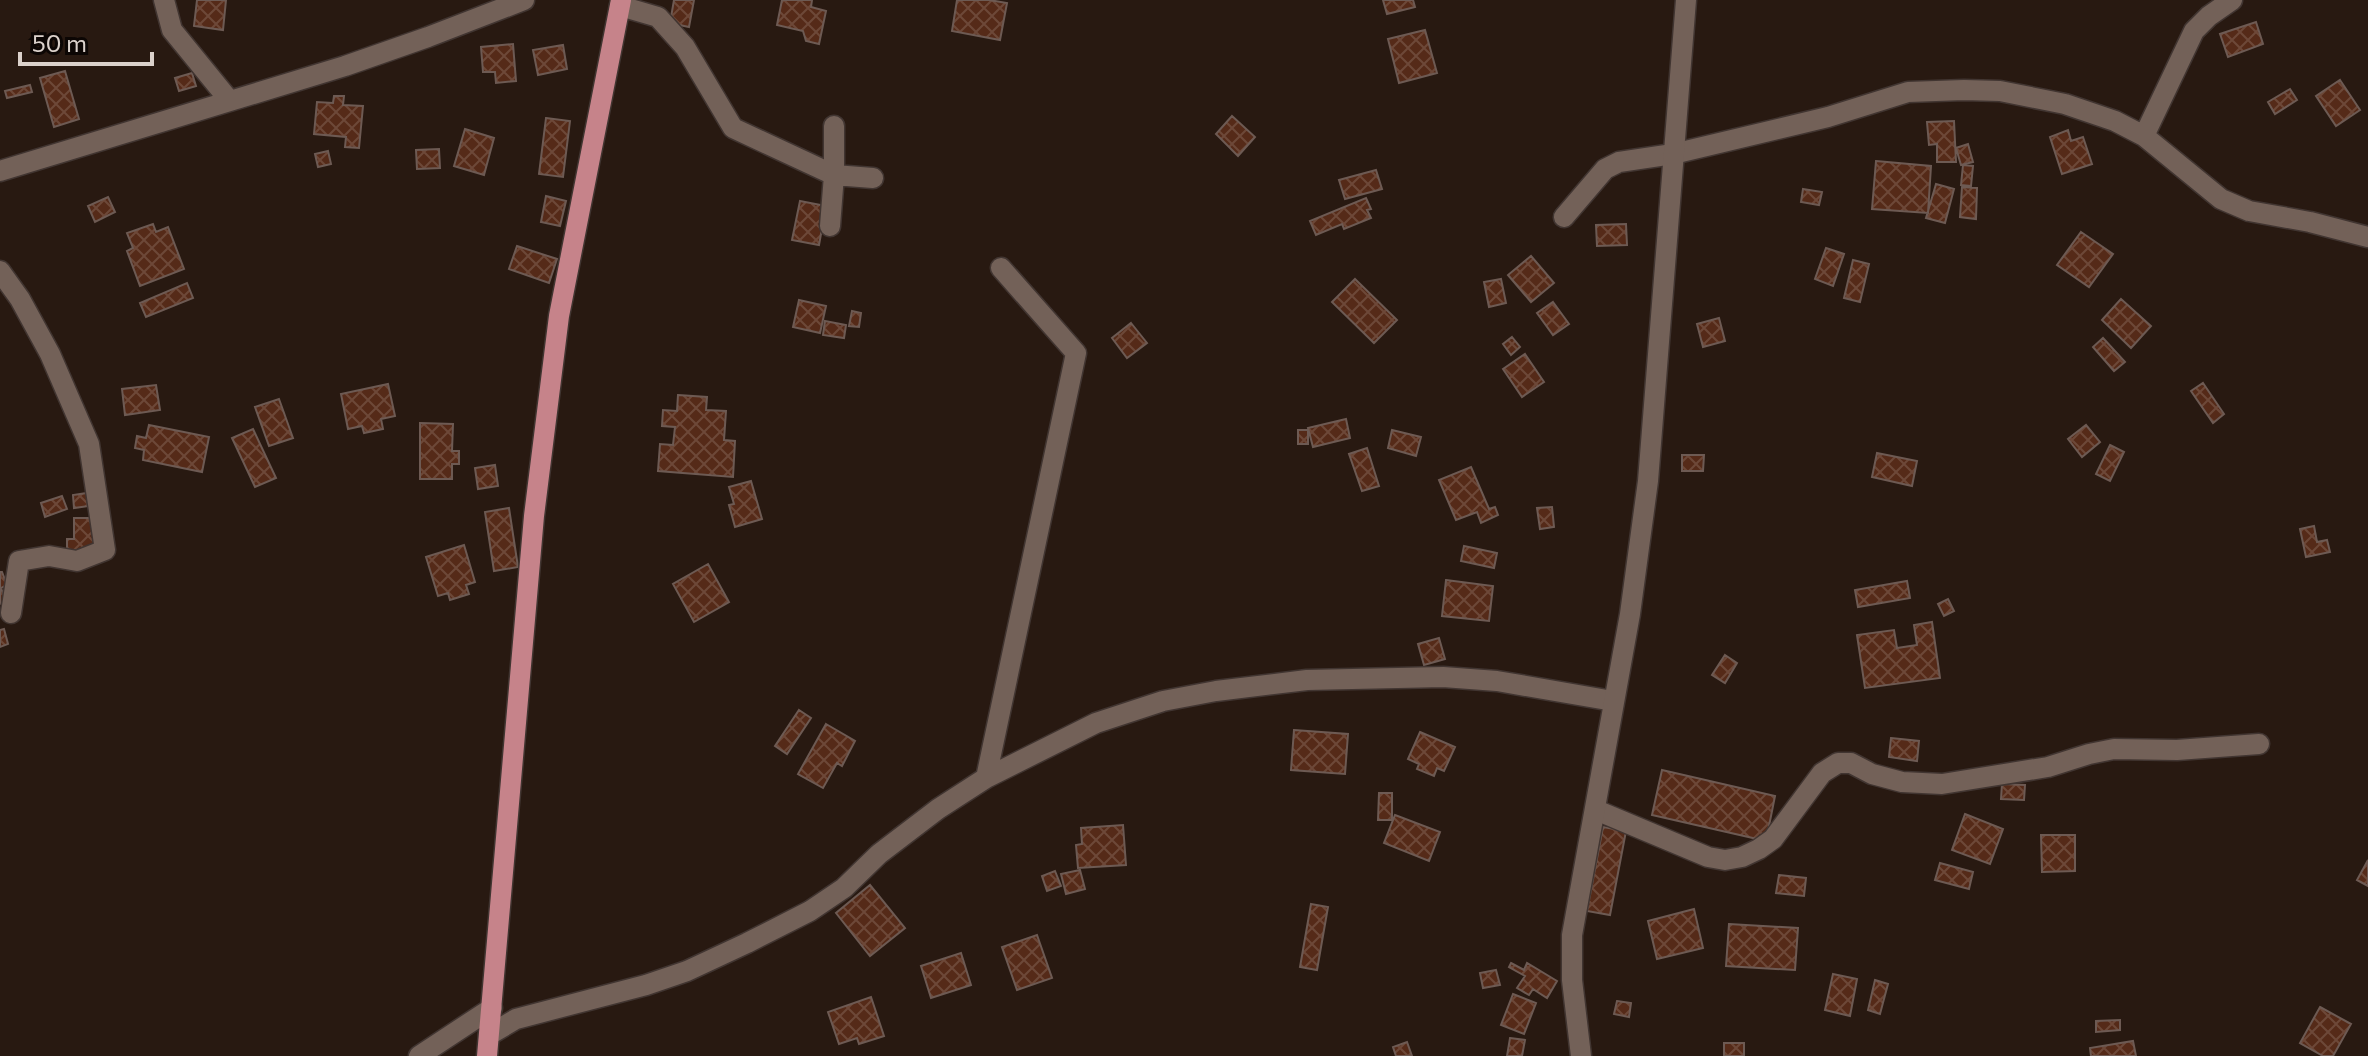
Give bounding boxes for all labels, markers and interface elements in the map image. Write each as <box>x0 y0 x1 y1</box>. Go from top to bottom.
scale bar <box>20 16 152 66</box>
text: 50 m <box>32 28 87 57</box>

